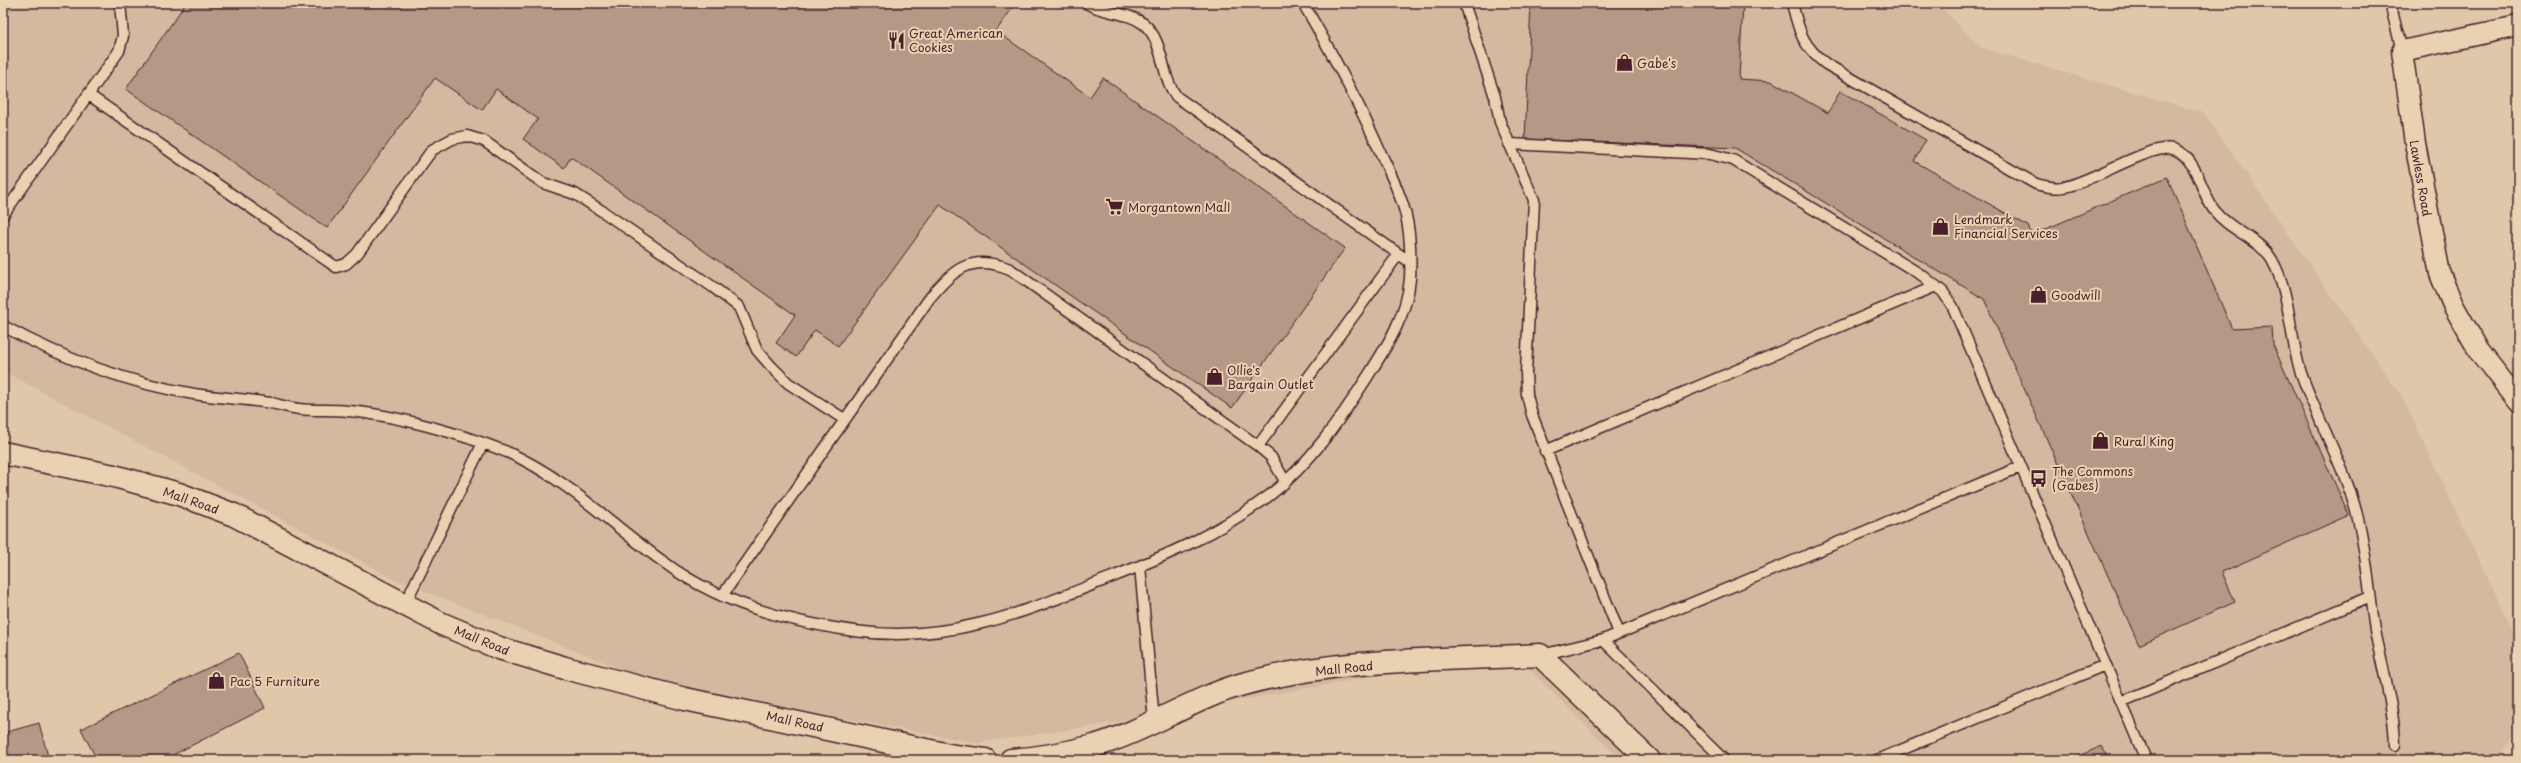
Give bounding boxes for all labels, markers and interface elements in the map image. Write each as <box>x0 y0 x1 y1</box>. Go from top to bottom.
place label: Great American Cookies <box>909 24 1003 56</box>
restaurant icon: Great American Cookies <box>886 30 906 50</box>
shop icon: Gabe's <box>1614 53 1634 73</box>
place label: Gabe's <box>1637 54 1677 72</box>
street label: Lawless Road <box>2405 138 2437 218</box>
supermarket icon: Morgantown Mall <box>1105 197 1125 217</box>
place label: Morgantown Mall <box>1128 198 1230 216</box>
place label: Lendmark Financial Services <box>1954 210 2058 242</box>
shop icon: Lendmark Financial Services <box>1931 216 1951 236</box>
shop icon: Goodwill <box>2028 285 2048 305</box>
place label: Goodwill <box>2051 286 2101 304</box>
place label: Ollie's Bargain Outlet <box>1227 361 1314 393</box>
shop icon: Ollie's Bargain Outlet <box>1204 367 1224 387</box>
shop icon: Rural King <box>2091 431 2111 451</box>
place label: Rural King <box>2114 432 2174 450</box>
place label: The Commons (Gabes) <box>2052 462 2134 494</box>
bus stop icon: The Commons (Gabes) <box>2029 468 2049 488</box>
street label: Mall Road <box>161 482 221 518</box>
street label: Mall Road <box>452 621 512 659</box>
street label: Mall Road <box>1314 656 1374 680</box>
shop icon: Pac 5 Furniture <box>207 671 227 691</box>
place label: Pac 5 Furniture <box>230 672 320 690</box>
street label: Mall Road <box>765 706 825 736</box>

